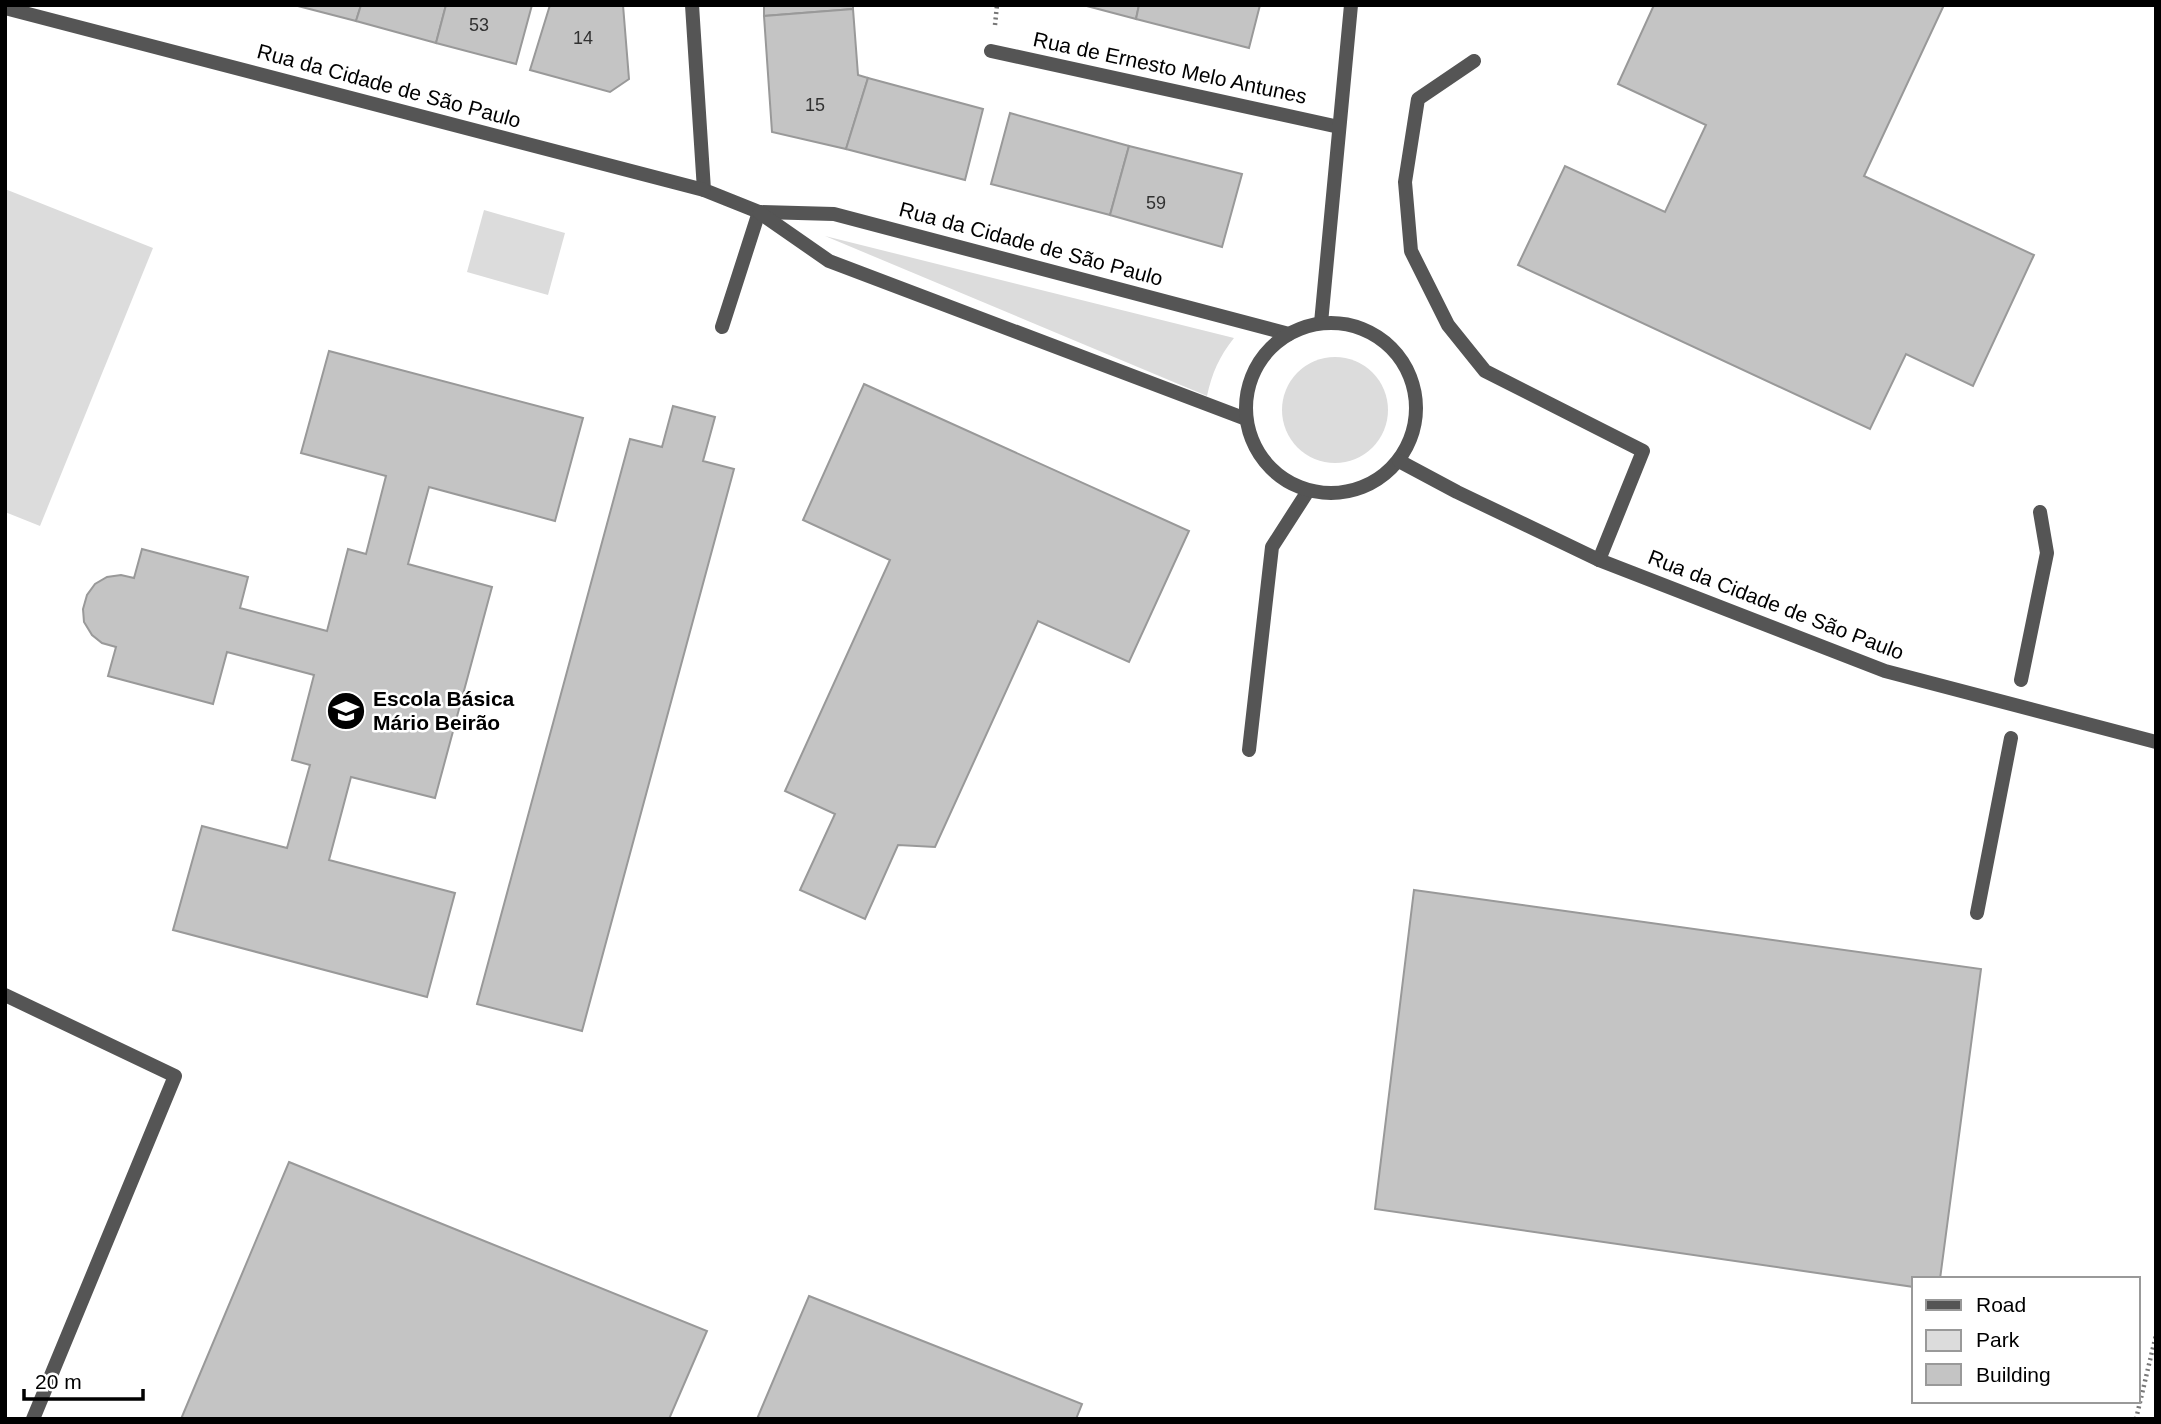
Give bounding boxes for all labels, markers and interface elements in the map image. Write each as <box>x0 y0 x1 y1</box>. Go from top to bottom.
house number: 53 <box>469 15 489 35</box>
street label: Rua de Ernesto Melo Antunes <box>1031 27 1309 108</box>
house number: 14 <box>573 28 593 48</box>
street label: Rua da Cidade de São Paulo <box>255 39 523 132</box>
house number: 15 <box>805 95 825 115</box>
house number: 59 <box>1146 193 1166 213</box>
street label: Rua da Cidade de São Paulo <box>897 197 1165 290</box>
street label: Rua da Cidade de São Paulo <box>1645 545 1907 664</box>
place label: Escola Básica Mário Beirão <box>373 687 515 734</box>
school or university icon: Escola Básica Mário Beirão <box>325 690 367 732</box>
legend <box>1912 1277 2140 1403</box>
text: Road <box>1976 1293 2026 1316</box>
text: Park <box>1976 1328 2020 1351</box>
scale bar <box>24 1358 144 1402</box>
text: Building <box>1976 1363 2051 1386</box>
text: 20 m <box>35 1370 82 1393</box>

